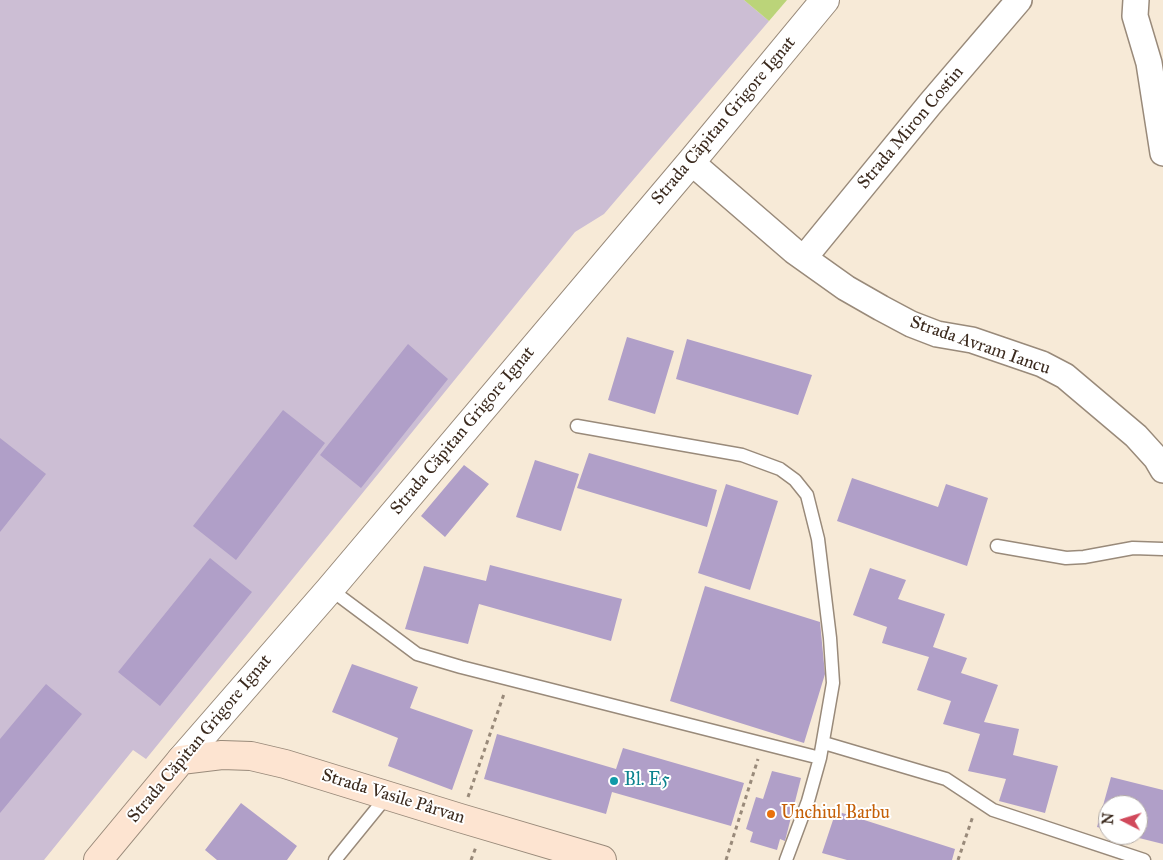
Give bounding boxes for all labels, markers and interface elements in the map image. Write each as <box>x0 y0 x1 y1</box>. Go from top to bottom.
street label: Strada Căpitan Grigore Ignat <box>647 32 801 210</box>
street label: Strada Miron Costin <box>853 62 969 194</box>
street label: Strada Avram Iancu <box>907 312 1053 380</box>
street label: Strada Căpitan Grigore Ignat <box>386 342 540 520</box>
street label: Strada Căpitan Grigore Ignat <box>123 650 277 828</box>
street label: Strada Vasile Pârvan <box>319 765 467 829</box>
place label: Bl. E5 <box>624 770 670 792</box>
marker: Bl. E5 <box>608 775 620 787</box>
north arrow <box>1098 795 1148 845</box>
place label: Unchiul Barbu <box>781 803 890 825</box>
marker: Unchiul Barbu <box>765 808 777 820</box>
text: N <box>1100 812 1118 825</box>

